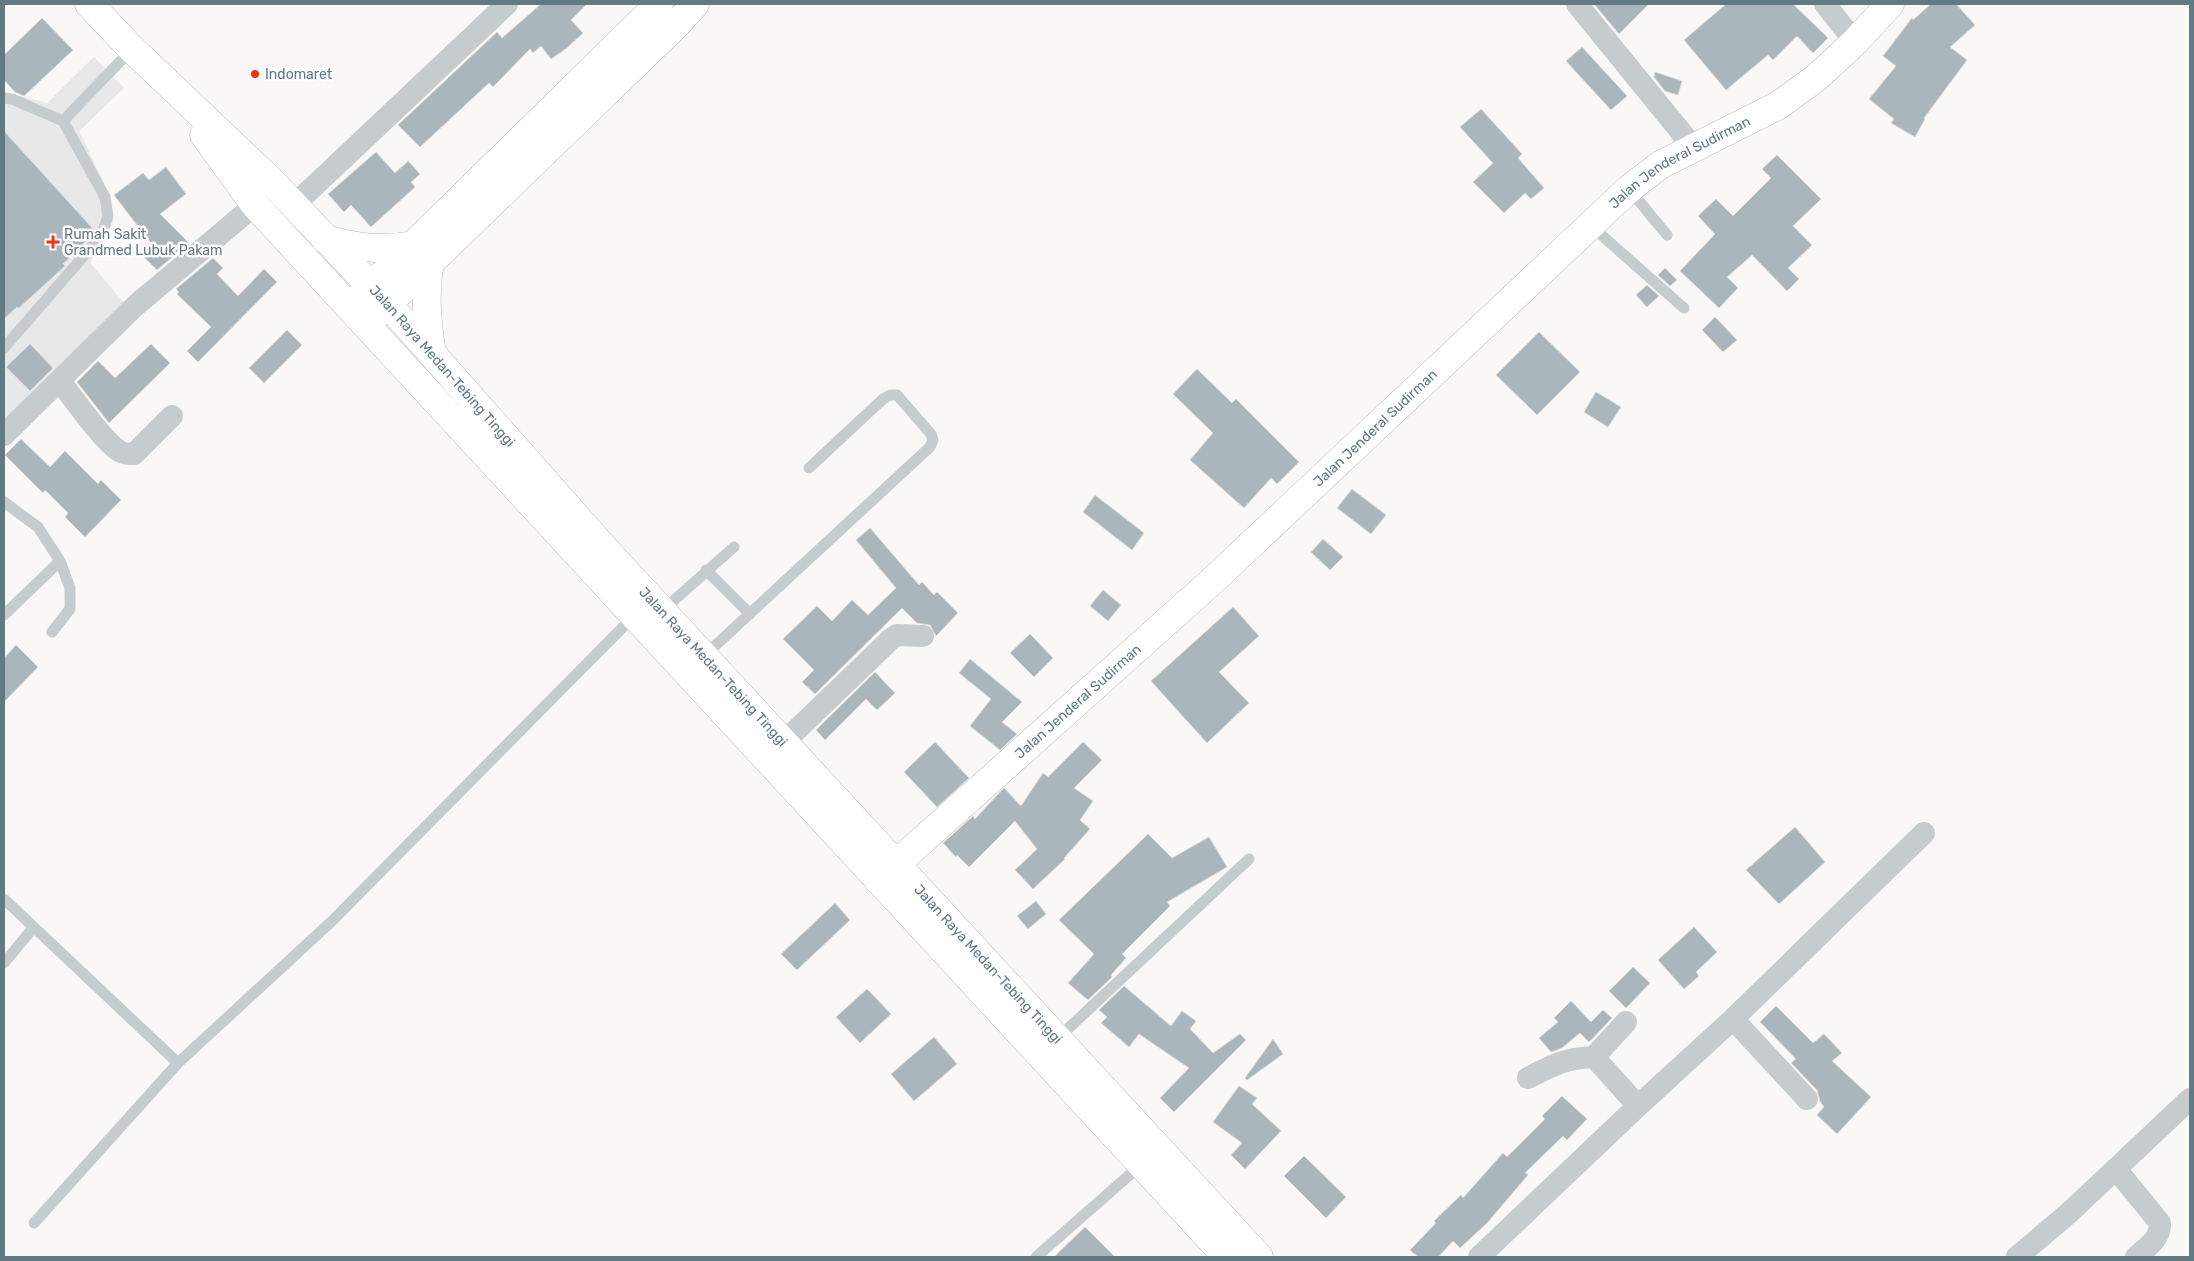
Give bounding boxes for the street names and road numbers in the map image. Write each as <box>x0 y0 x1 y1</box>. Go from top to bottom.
street label: Jalan Jenderal Sudirman <box>1605 112 1753 212</box>
street label: Jalan Raya Medan-Tebing Tinggi <box>366 281 519 450</box>
street label: Jalan Jenderal Sudirman <box>1310 366 1440 490</box>
street label: Jalan Raya Medan-Tebing Tinggi <box>636 583 791 750</box>
street label: Jalan Jenderal Sudirman <box>1011 640 1144 762</box>
street label: Jalan Raya Medan-Tebing Tinggi <box>911 881 1066 1047</box>

